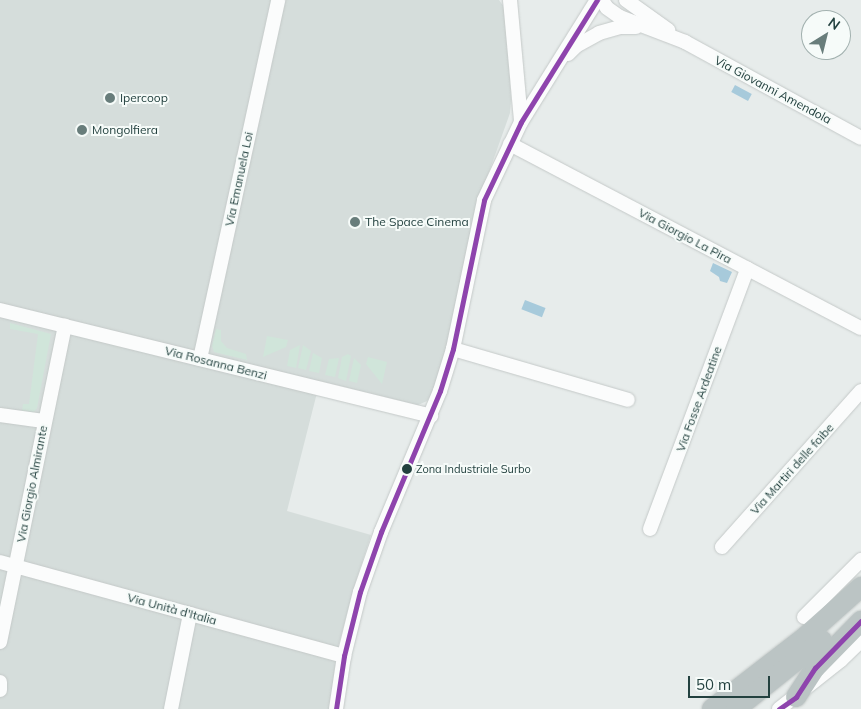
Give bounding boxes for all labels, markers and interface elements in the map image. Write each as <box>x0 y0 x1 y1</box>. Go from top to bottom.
north arrow <box>801 10 851 60</box>
text: N <box>825 13 844 34</box>
street label: Via Giovanni Amendola <box>712 53 834 127</box>
place label: Ipercoop <box>120 91 168 105</box>
marker: Ipercoop <box>104 92 116 104</box>
place label: Mongolfiera <box>92 123 158 137</box>
marker: Mongolfiera <box>76 124 88 136</box>
street label: Via Emanuela Loi <box>222 130 256 228</box>
street label: Via Giorgio La Pira <box>636 205 734 267</box>
place label: The Space Cinema <box>365 215 469 229</box>
marker: The Space Cinema <box>349 216 361 228</box>
street label: Via Rosanna Benzi <box>163 343 269 383</box>
street label: Via Fosse Ardeatine <box>673 344 725 454</box>
street label: Via Martiri delle foibe <box>747 421 837 517</box>
street label: Via Giorgio Almirante <box>14 424 50 544</box>
place label: Zona Industriale Surbo <box>416 462 531 476</box>
marker: Zona Industriale Surbo <box>402 464 412 474</box>
street label: Via Unità d'Italia <box>126 590 218 628</box>
scale bar <box>691 666 774 698</box>
text: 50 m <box>696 675 731 694</box>

